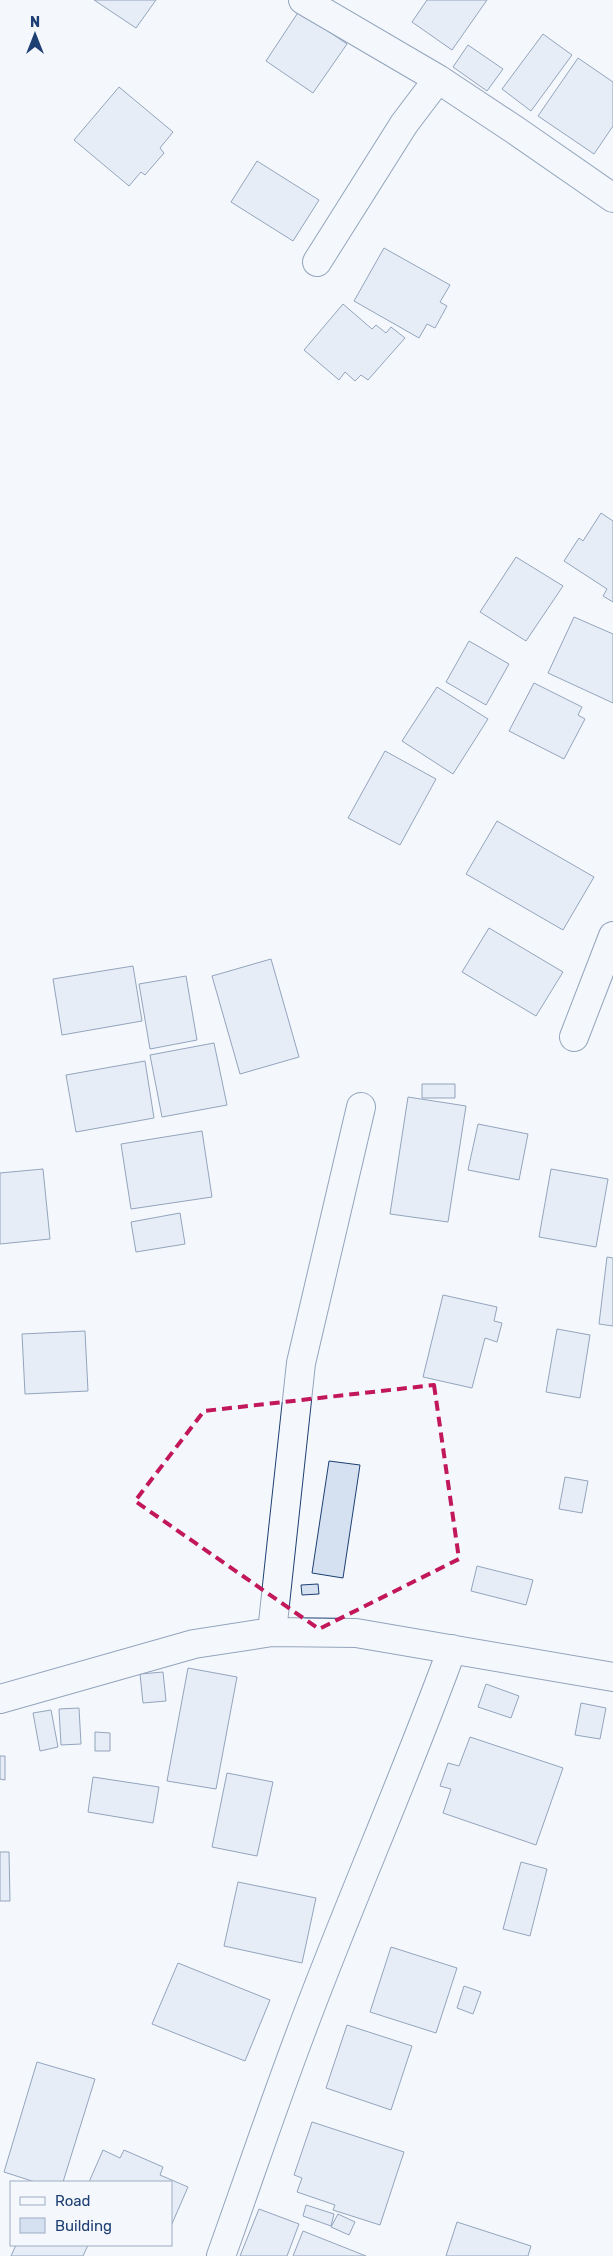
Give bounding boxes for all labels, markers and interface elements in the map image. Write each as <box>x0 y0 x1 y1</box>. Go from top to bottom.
north arrow <box>10 10 60 60</box>
text: N <box>30 14 40 31</box>
legend <box>10 2181 172 2246</box>
text: Road <box>55 2192 91 2210</box>
text: Building <box>55 2217 112 2235</box>

